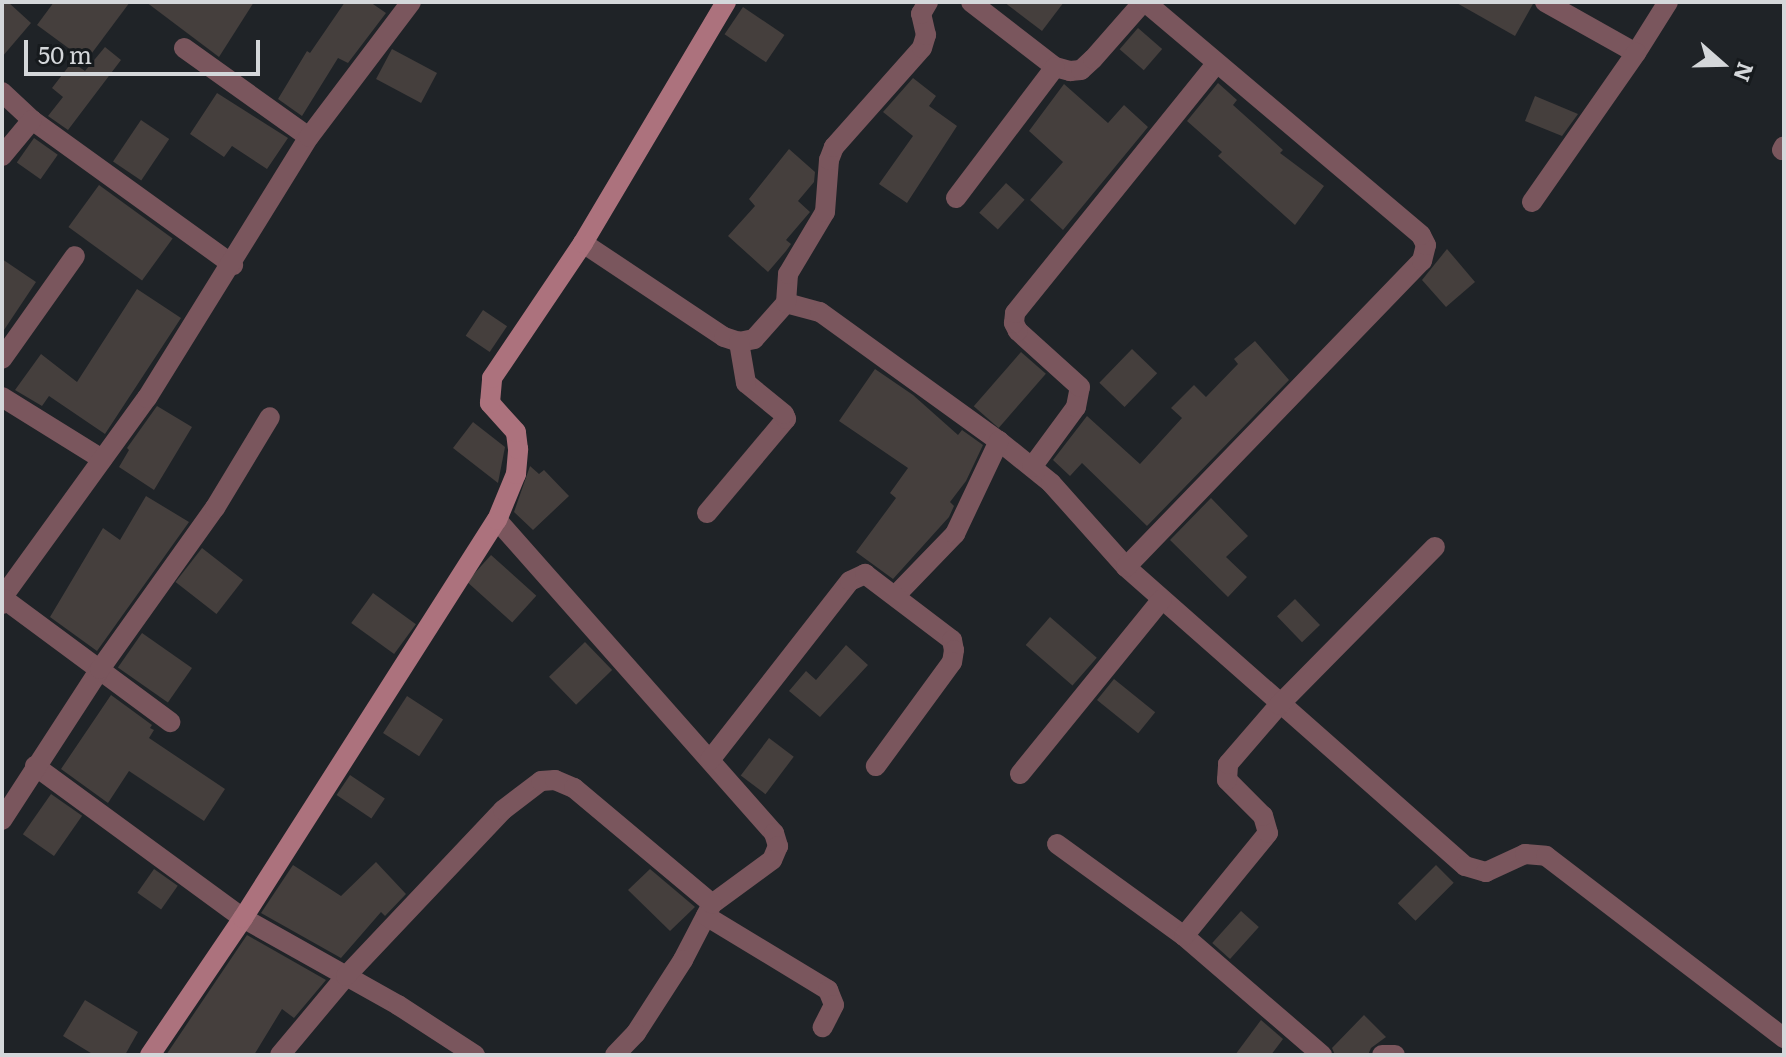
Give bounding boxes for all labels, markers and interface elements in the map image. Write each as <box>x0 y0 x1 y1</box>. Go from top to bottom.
scale bar <box>28 24 264 74</box>
north arrow <box>1682 24 1762 104</box>
text: 50 m <box>38 36 92 71</box>
text: N <box>1726 58 1764 87</box>

